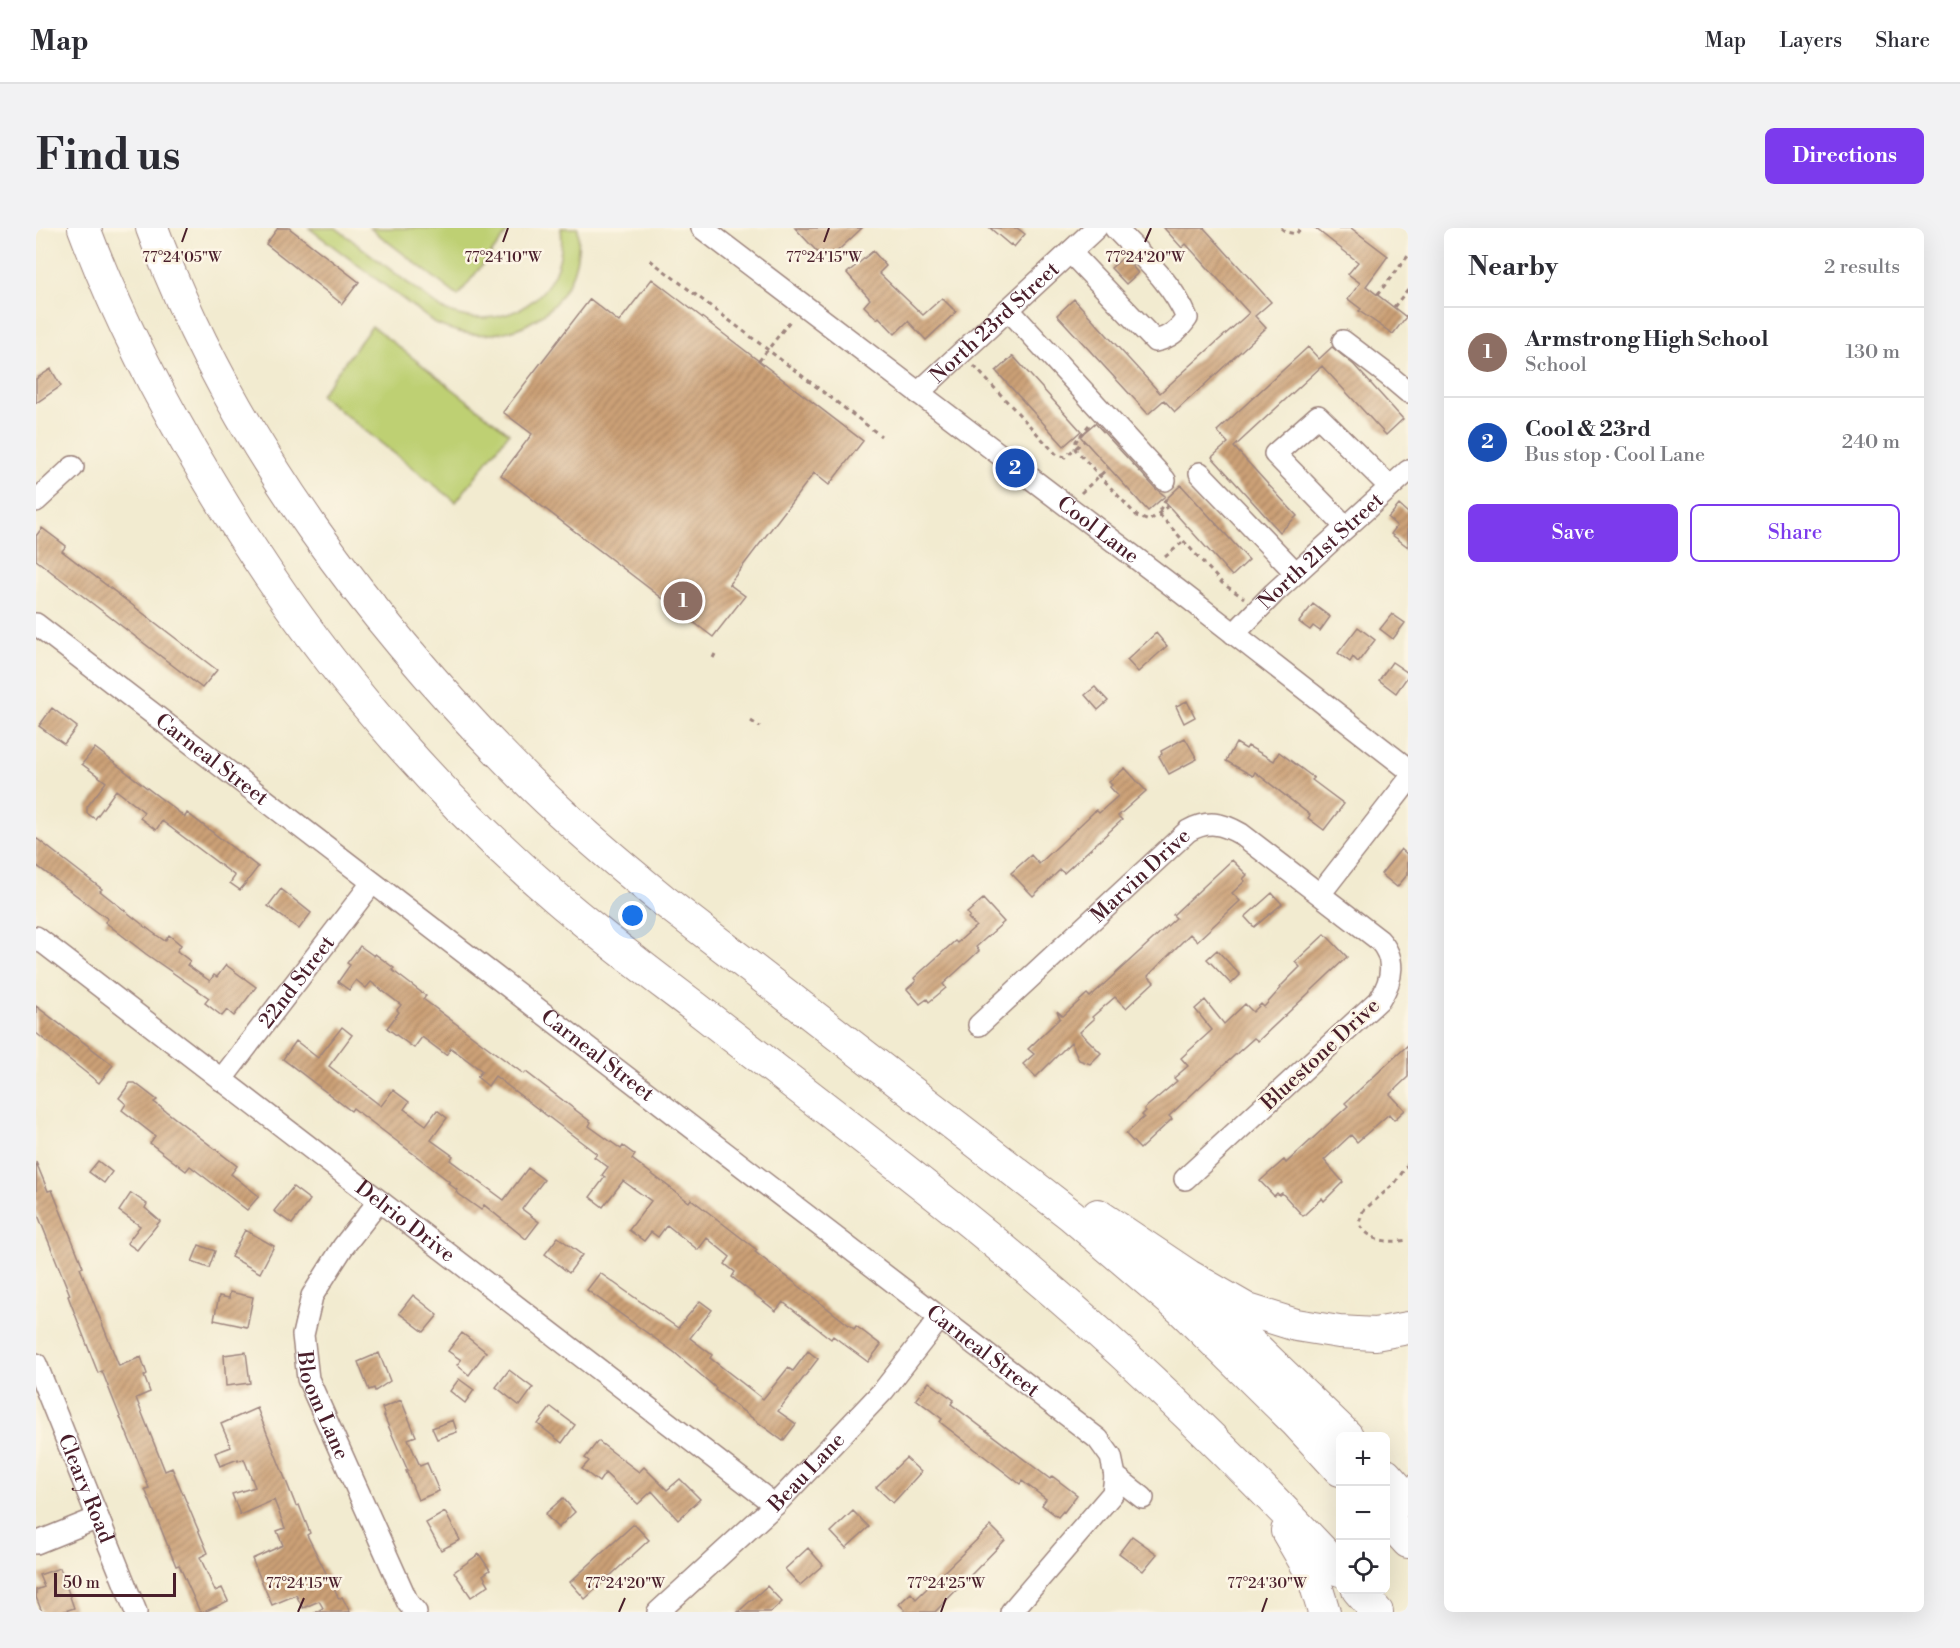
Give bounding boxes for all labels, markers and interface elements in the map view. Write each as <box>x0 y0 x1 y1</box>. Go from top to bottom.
text: Map <box>30 24 89 59</box>
text: Map <box>1705 28 1746 54</box>
text: Layers <box>1779 28 1842 54</box>
text: Share <box>1875 28 1930 54</box>
button: Directions <box>1765 128 1924 184</box>
text: Find us <box>36 130 180 183</box>
text: 77°24'05"W <box>142 248 222 267</box>
text: 77°24'10"W <box>465 248 542 267</box>
text: 77°24'15"W <box>786 248 862 267</box>
text: 77°24'20"W <box>1105 248 1185 267</box>
text: Nearby <box>1468 251 1558 283</box>
text: 2 results <box>1824 255 1900 280</box>
street label: North 23rd Street <box>925 256 1066 389</box>
text: Armstrong High School <box>1525 326 1768 353</box>
text: 1 <box>1483 340 1492 365</box>
text: 130 m <box>1845 340 1900 365</box>
text: School <box>1525 353 1587 378</box>
text: Cool & 23rd <box>1525 416 1651 443</box>
text: 2 <box>1481 430 1494 455</box>
text: 240 m <box>1842 430 1900 455</box>
text: Bus stop · Cool Lane <box>1525 443 1705 468</box>
pin: 2 <box>996 446 1034 490</box>
street label: North 21st Street <box>1253 487 1390 615</box>
street label: Cool Lane <box>1052 491 1144 570</box>
button: Save <box>1468 504 1678 562</box>
button: Share <box>1690 504 1900 562</box>
pin: 1 <box>664 578 702 623</box>
street label: Carneal Street <box>150 708 274 812</box>
street label: Marvin Drive <box>1086 823 1196 929</box>
your location <box>618 901 647 930</box>
street label: 22nd Street <box>254 930 341 1034</box>
street label: Bluestone Drive <box>1255 993 1385 1117</box>
street label: Carneal Street <box>535 1004 659 1108</box>
street label: Delrio Drive <box>350 1175 460 1268</box>
street label: Carneal Street <box>921 1300 1045 1404</box>
street label: Bloom Lane <box>291 1349 354 1464</box>
street label: Beau Lane <box>762 1427 851 1519</box>
street label: Cleary Road <box>52 1430 119 1547</box>
map controls <box>1336 1432 1390 1594</box>
button: + <box>1336 1432 1390 1486</box>
button: − <box>1336 1486 1390 1540</box>
button: locate <box>1336 1540 1390 1594</box>
scale bar <box>54 1570 176 1598</box>
text: 50 m <box>63 1573 100 1593</box>
text: 77°24'15"W <box>266 1574 342 1593</box>
text: 77°24'20"W <box>585 1574 665 1593</box>
text: 77°24'25"W <box>907 1574 985 1593</box>
text: 77°24'30"W <box>1227 1574 1307 1593</box>

